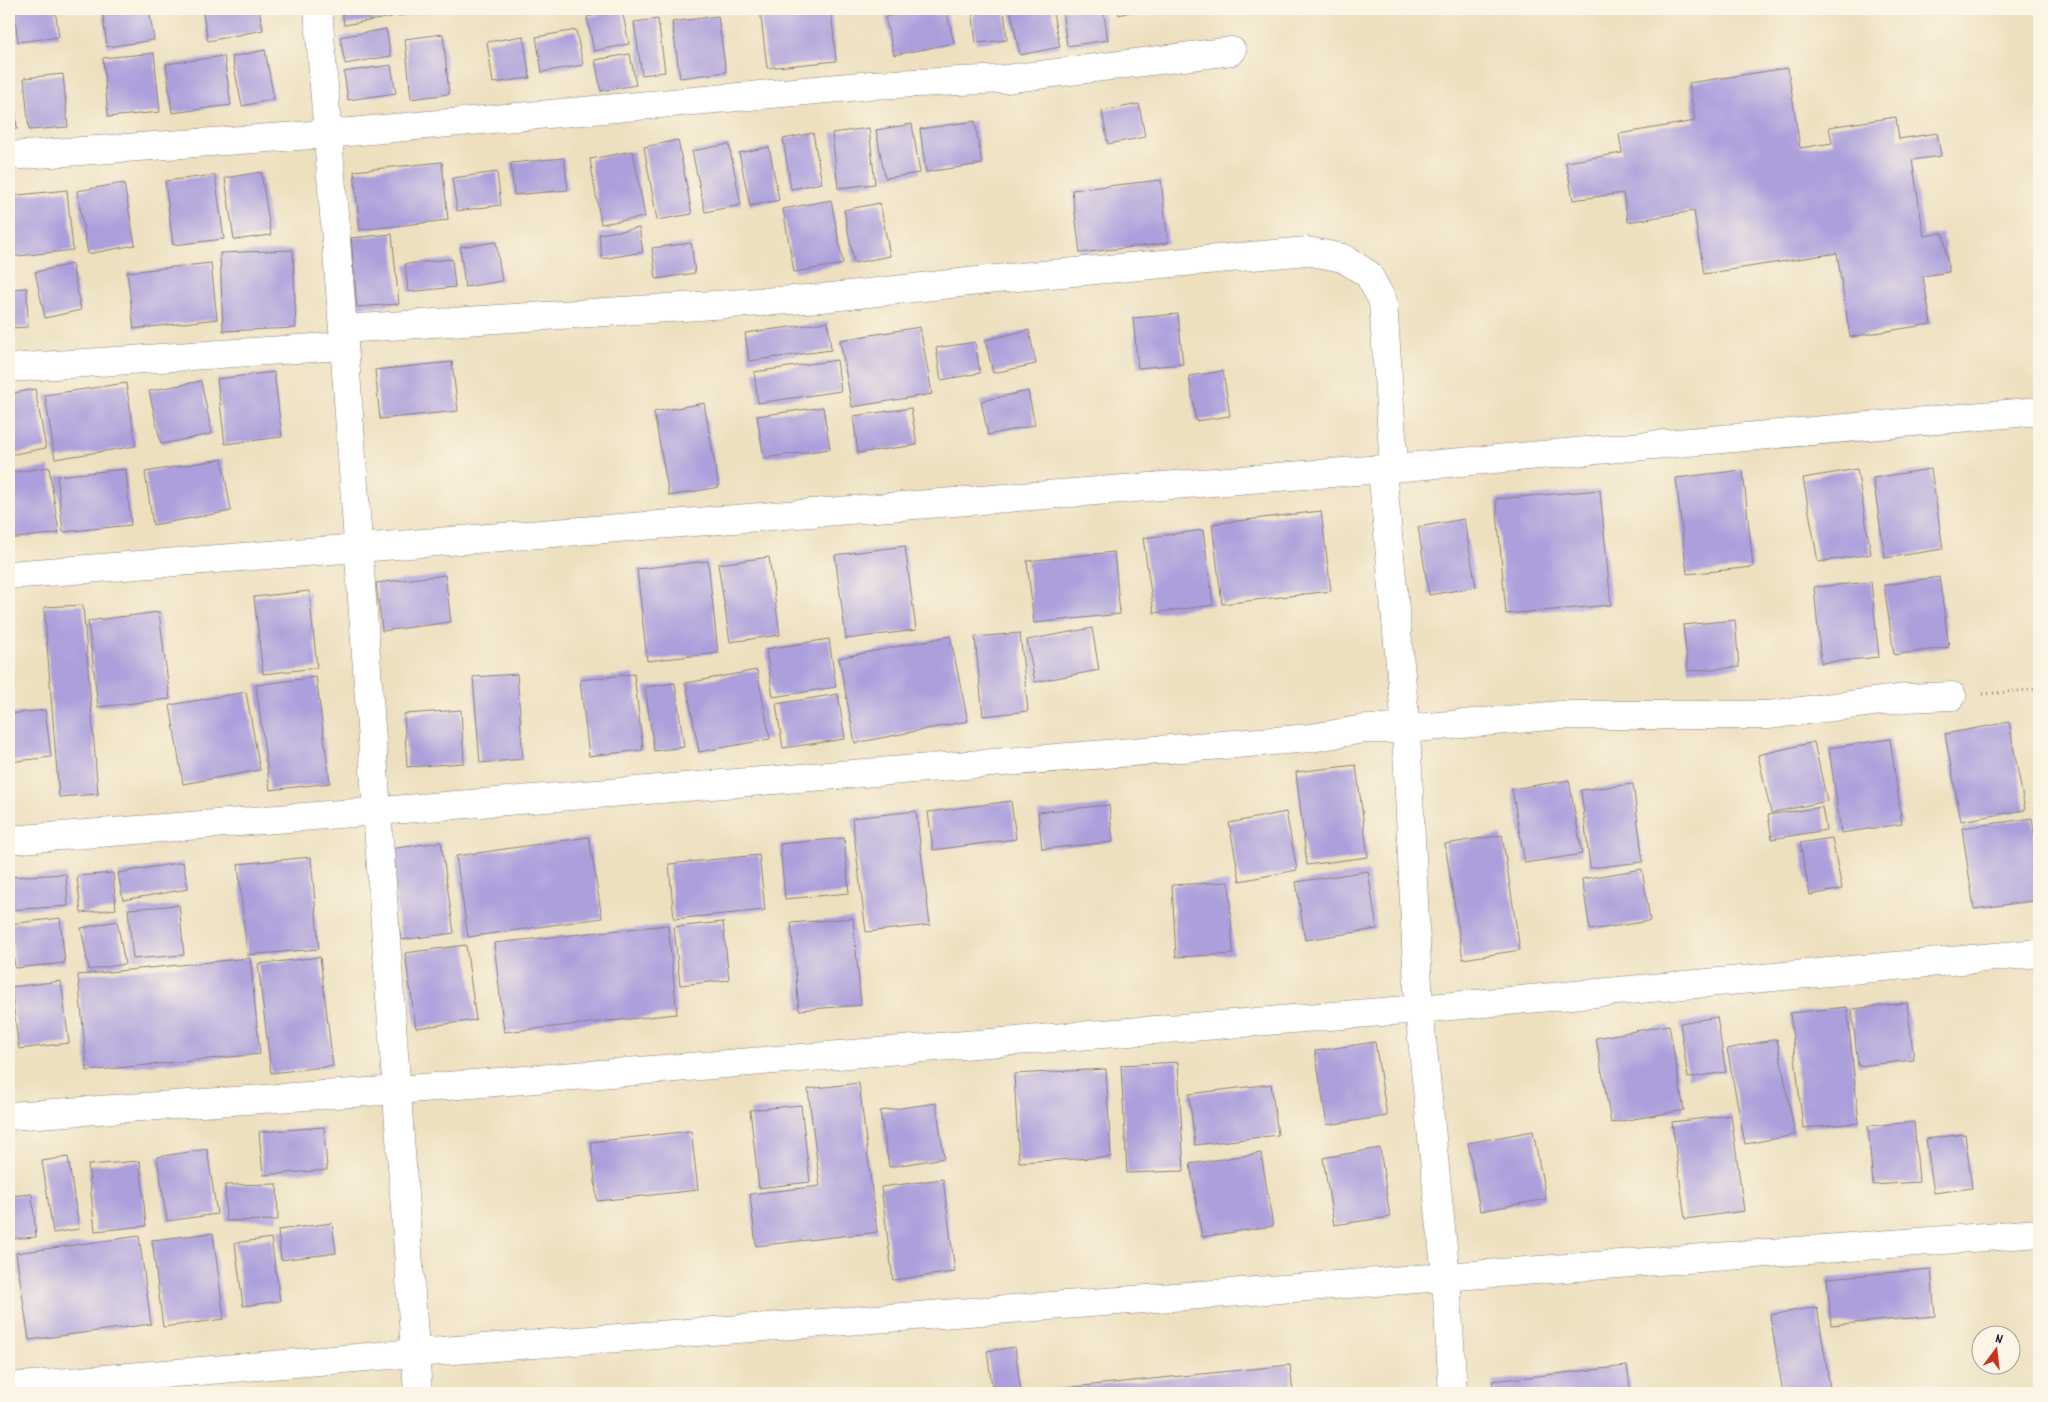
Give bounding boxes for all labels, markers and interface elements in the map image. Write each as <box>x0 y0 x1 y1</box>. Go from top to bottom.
north arrow <box>1970 1324 2020 1374</box>
text: N <box>1993 1329 2005 1350</box>

